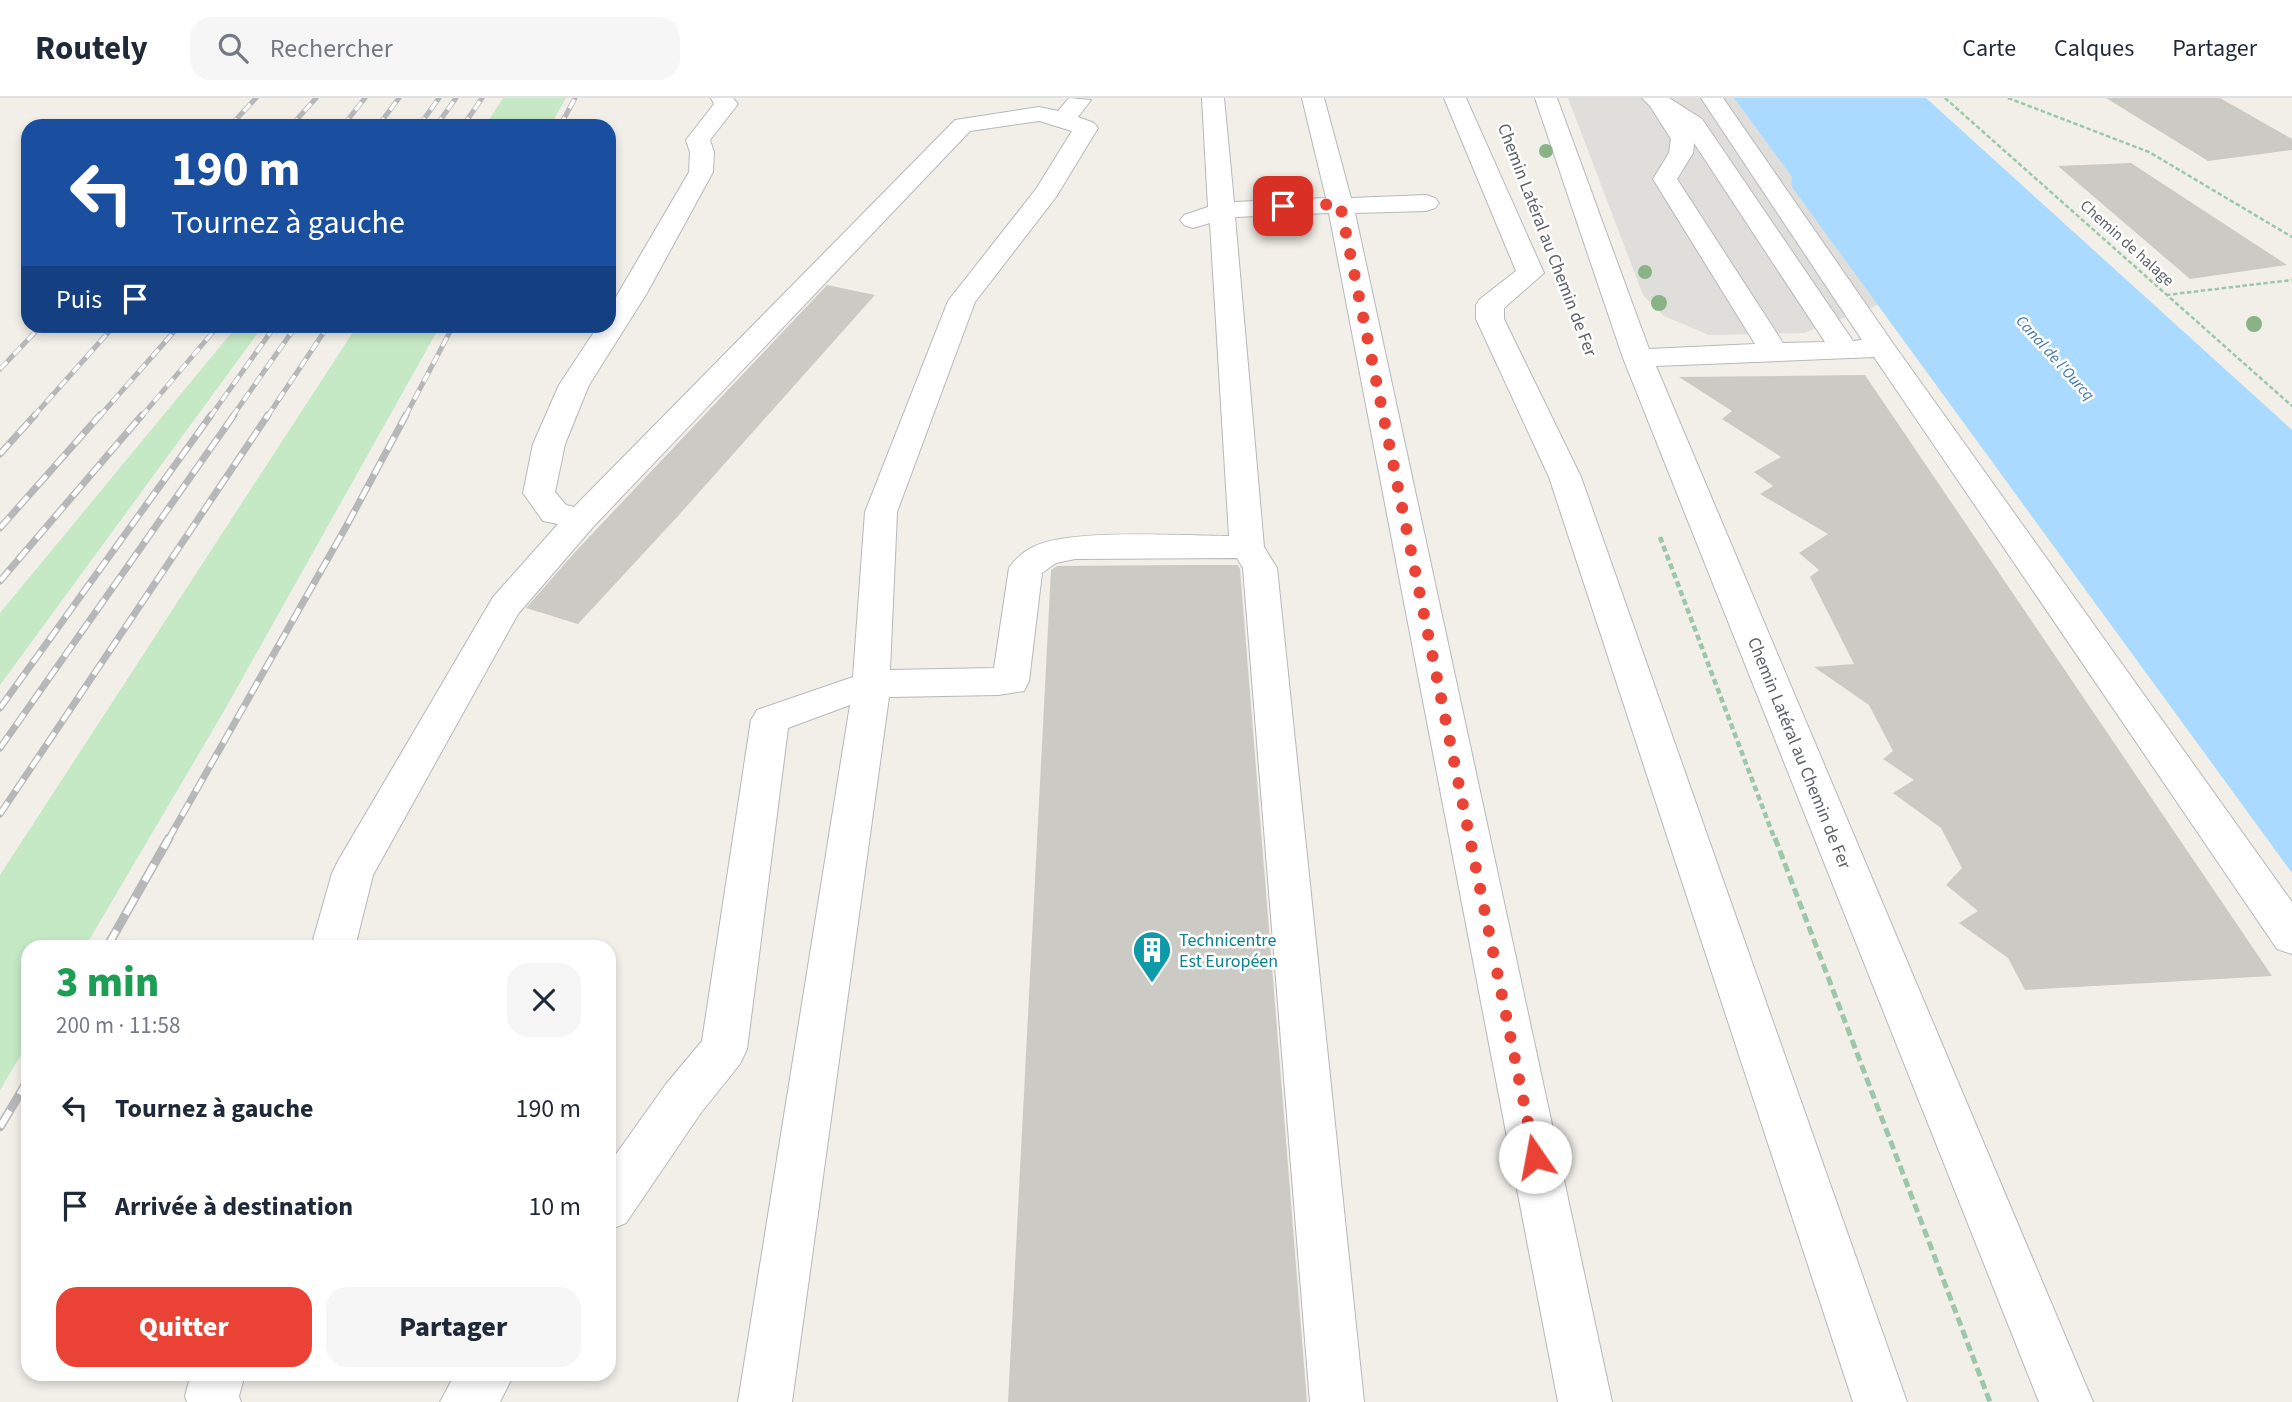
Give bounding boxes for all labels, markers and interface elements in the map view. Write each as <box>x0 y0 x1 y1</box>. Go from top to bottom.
search box <box>190 17 680 80</box>
text: Routely <box>35 25 148 72</box>
icon: search <box>214 29 252 67</box>
text: Rechercher <box>270 30 393 67</box>
text: Carte <box>1962 31 2016 66</box>
text: Calques <box>2054 31 2134 66</box>
text: Partager <box>2172 31 2257 66</box>
street label: Chemin Latéral au Chemin de Fer <box>1491 120 1603 361</box>
text: 190 m <box>171 135 300 205</box>
icon: left <box>56 147 147 238</box>
pin <box>1253 176 1313 236</box>
icon: arrive <box>1264 187 1302 225</box>
street label: Chemin de halage <box>2075 195 2179 291</box>
text: Tournez à gauche <box>171 200 405 246</box>
icon: arrive <box>116 280 154 318</box>
text: Puis <box>56 281 102 318</box>
water label: Canal de l'Ourcq <box>2011 311 2100 406</box>
street label: Chemin Latéral au Chemin de Fer <box>1741 633 1857 873</box>
place label: Technicentre Est Européen <box>1179 928 1278 974</box>
building icon: Technicentre Est Européen <box>1131 929 1173 984</box>
text: 3 min <box>56 953 159 1013</box>
button: close <box>507 963 581 1037</box>
text: 200 m · 11:58 <box>56 1009 180 1042</box>
icon: left <box>56 1089 94 1127</box>
text: Tournez à gauche <box>115 1090 314 1127</box>
text: 190 m <box>515 1090 581 1127</box>
position arrow <box>1498 1120 1572 1194</box>
icon: arrive <box>56 1187 94 1225</box>
text: Arrivée à destination <box>115 1188 353 1225</box>
text: 10 m <box>528 1188 581 1225</box>
button: Quitter <box>56 1287 312 1367</box>
button: Partager <box>326 1287 581 1367</box>

